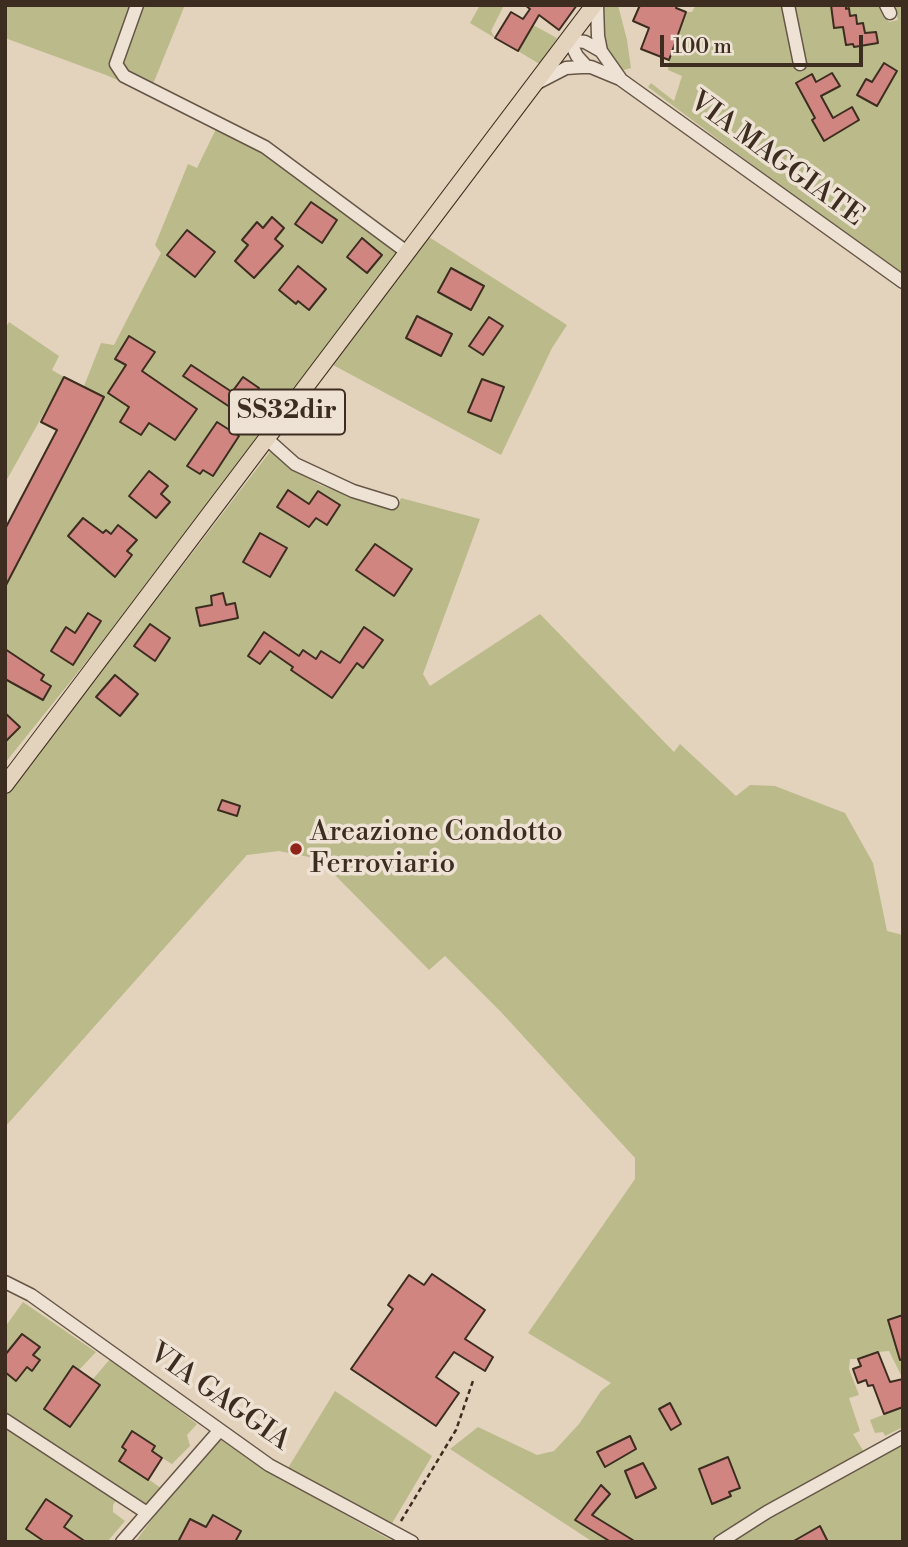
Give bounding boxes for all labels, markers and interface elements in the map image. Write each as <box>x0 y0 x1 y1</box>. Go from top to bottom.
scale bar <box>663 21 866 65</box>
text: 100 m <box>673 34 732 60</box>
street label: VIA MAGGIATE <box>682 85 870 235</box>
road number: SS32dir <box>229 390 345 434</box>
place label: Areazione Condotto Ferroviario <box>310 816 563 882</box>
marker: Areazione Condotto Ferroviario <box>288 841 304 857</box>
street label: VIA GAGGIA <box>142 1337 296 1459</box>

